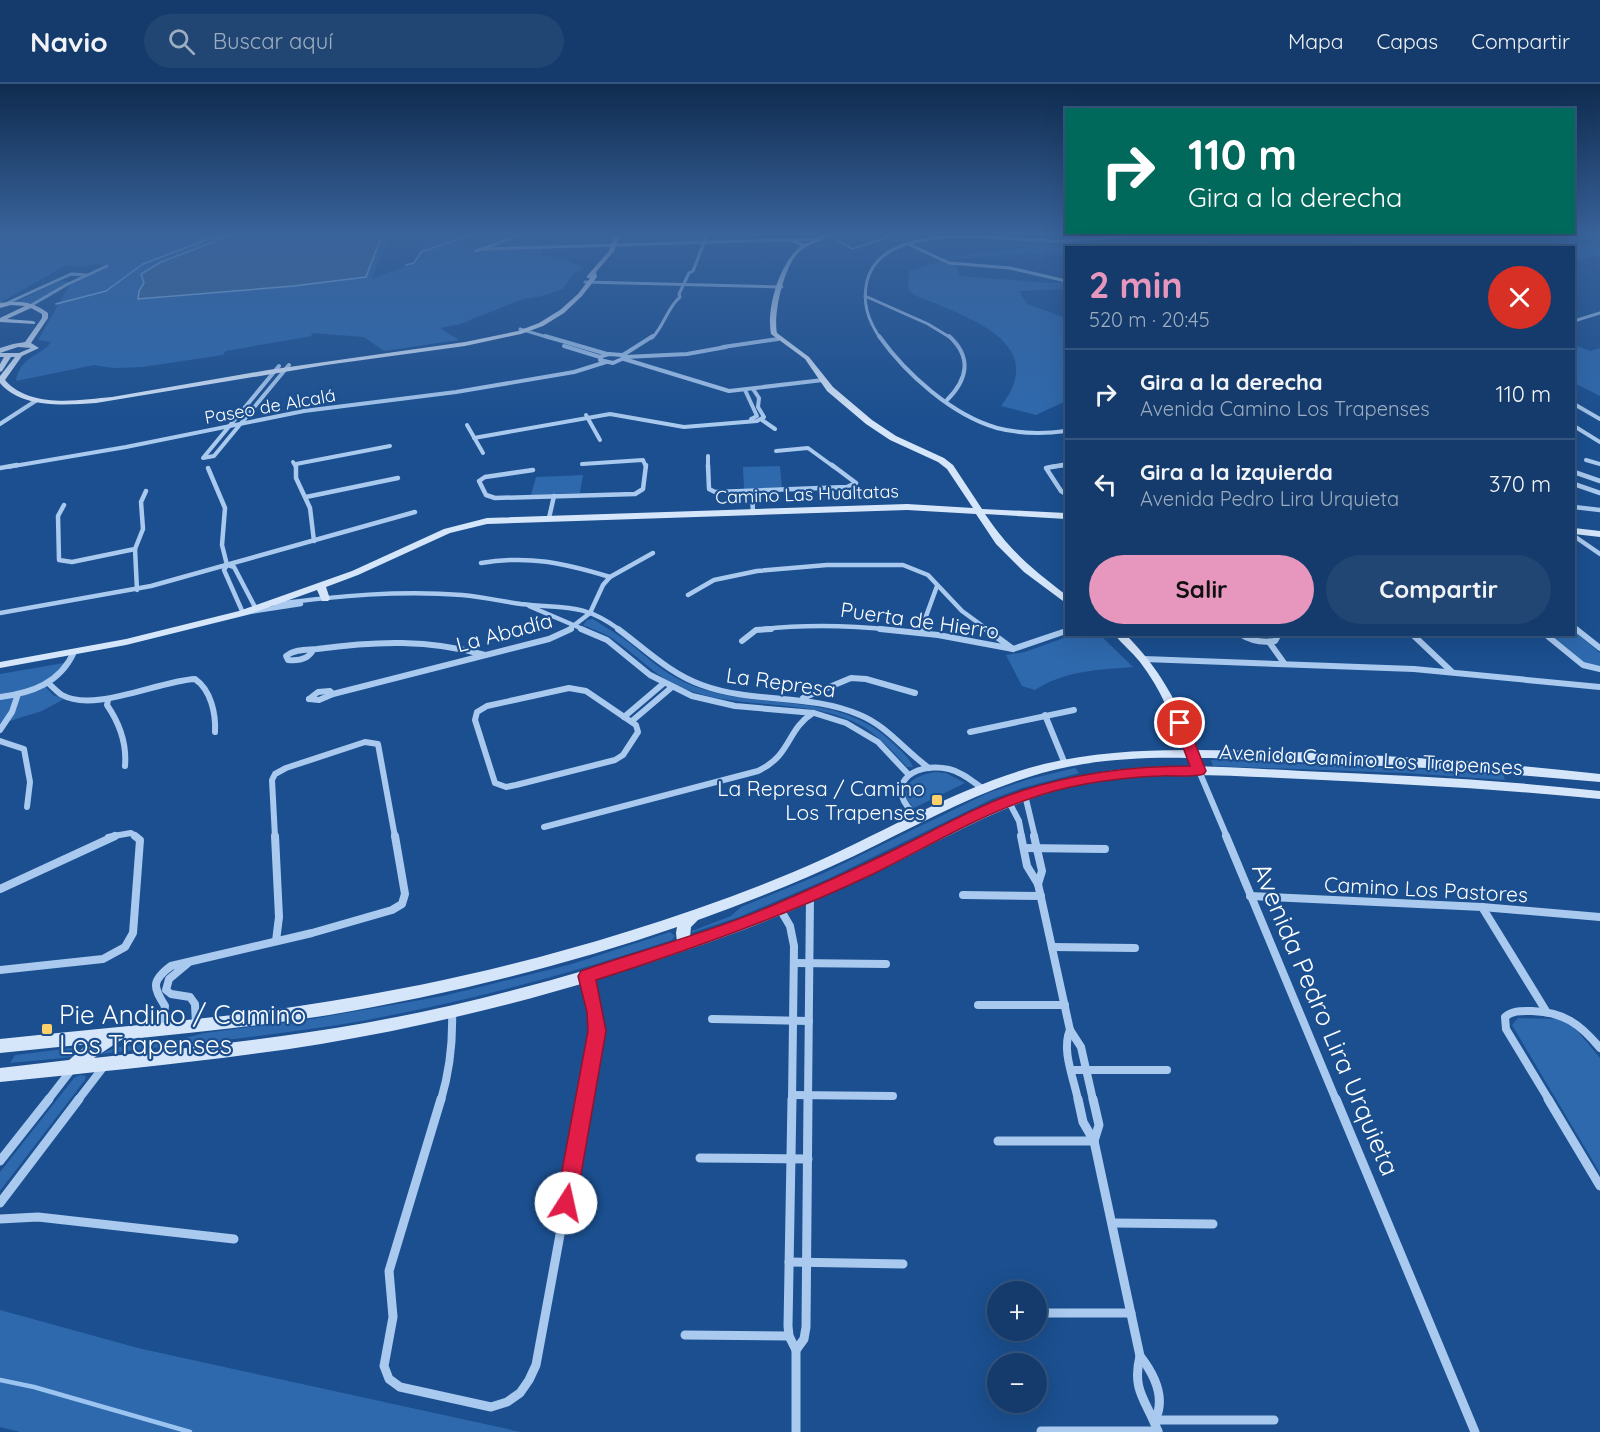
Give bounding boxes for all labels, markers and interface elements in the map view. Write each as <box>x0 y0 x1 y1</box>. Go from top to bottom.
search box <box>144 14 564 68</box>
text: Navio <box>30 24 108 59</box>
icon: search <box>165 25 198 58</box>
text: Buscar aquí <box>213 27 333 55</box>
text: Mapa <box>1288 28 1343 54</box>
text: Capas <box>1376 28 1438 54</box>
text: Compartir <box>1471 28 1570 54</box>
text: 110 m <box>1188 128 1297 181</box>
icon: right <box>1089 132 1167 210</box>
text: Gira a la derecha <box>1188 180 1402 214</box>
text: 2 min <box>1089 262 1183 307</box>
button: close <box>1488 266 1551 329</box>
text: 520 m · 20:45 <box>1089 307 1210 332</box>
text: Gira a la derecha <box>1140 368 1323 396</box>
icon: right <box>1089 378 1122 411</box>
text: 110 m <box>1496 380 1551 408</box>
street label: Paseo de Alcalá <box>203 383 337 429</box>
text: Avenida Camino Los Trapenses <box>1140 396 1430 421</box>
text: Gira a la izquierda <box>1140 458 1333 486</box>
icon: left <box>1089 468 1122 501</box>
text: 370 m <box>1489 470 1551 498</box>
street label: Camino Las Hualtatas <box>715 479 899 509</box>
text: Avenida Pedro Lira Urquieta <box>1140 486 1399 511</box>
button: Salir <box>1089 555 1314 624</box>
button: Compartir <box>1326 555 1551 624</box>
street label: Puerta de Hierro <box>839 596 1001 644</box>
street label: La Abadía <box>453 607 555 657</box>
street label: La Represa <box>725 661 837 703</box>
pin <box>1154 697 1205 748</box>
icon: arrive <box>1163 706 1196 739</box>
street label: Avenida Camino Los Trapenses <box>1219 738 1523 780</box>
place label: La Represa / Camino Los Trapenses <box>717 775 925 825</box>
marker: La Represa / Camino Los Trapenses <box>930 793 944 807</box>
street label: Avenida Pedro Lira Urquieta <box>1245 858 1407 1180</box>
street label: Camino Los Pastores <box>1323 871 1529 907</box>
place label: Pie Andino / Camino Los Trapenses <box>59 998 306 1061</box>
marker: Pie Andino / Camino Los Trapenses <box>40 1022 54 1036</box>
position arrow <box>534 1171 598 1235</box>
map controls <box>987 1281 1047 1413</box>
button: + <box>987 1281 1047 1341</box>
button: − <box>987 1353 1047 1413</box>

